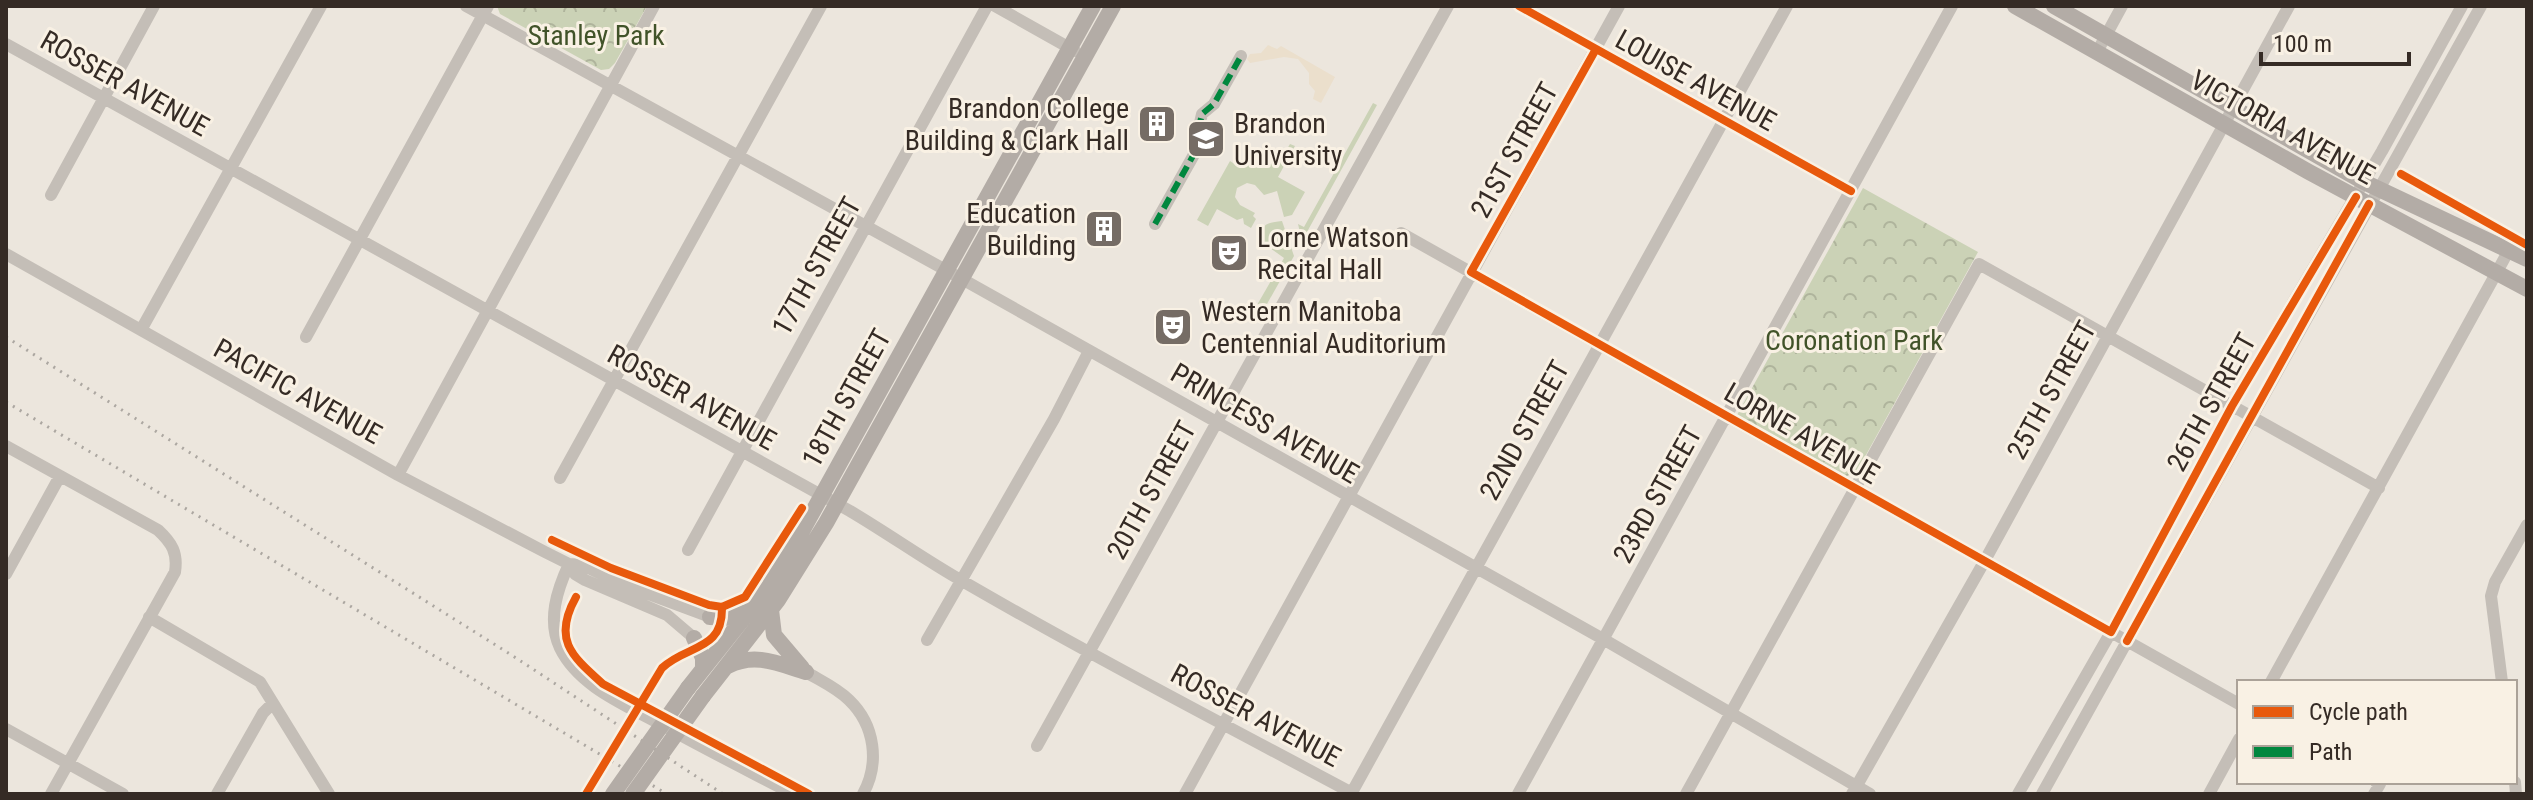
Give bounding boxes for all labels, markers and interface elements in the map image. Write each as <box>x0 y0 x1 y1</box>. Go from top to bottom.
scale bar <box>2261 16 2409 66</box>
park label: Stanley Park <box>527 19 665 52</box>
street label: LOUISE AVENUE <box>1610 23 1782 138</box>
street label: ROSSER AVENUE <box>35 24 215 143</box>
text: 100 m <box>2273 30 2332 58</box>
street label: VICTORIA AVENUE <box>2185 63 2381 192</box>
street label: 21ST STREET <box>1464 77 1565 224</box>
place label: Brandon College Building & Clark Hall <box>905 92 1129 157</box>
building icon: Brandon College Building & Clark Hall <box>1136 103 1178 145</box>
place label: Brandon University <box>1234 107 1343 172</box>
school or university icon: Brandon University <box>1185 118 1227 160</box>
street label: 17TH STREET <box>765 191 868 341</box>
place label: Education Building <box>966 197 1076 262</box>
building icon: Education Building <box>1083 208 1125 250</box>
place label: Lorne Watson Recital Hall <box>1257 221 1409 286</box>
theatre icon: Lorne Watson Recital Hall <box>1208 232 1250 274</box>
place label: Western Manitoba Centennial Auditorium <box>1201 295 1446 360</box>
theatre icon: Western Manitoba Centennial Auditorium <box>1152 306 1194 348</box>
street label: 25TH STREET <box>2000 315 2103 465</box>
street label: 18TH STREET <box>795 323 898 473</box>
park label: Coronation Park <box>1765 324 1943 357</box>
street label: 26TH STREET <box>2160 327 2263 477</box>
street label: PACIFIC AVENUE <box>208 332 387 451</box>
street label: ROSSER AVENUE <box>602 338 782 457</box>
street label: 22ND STREET <box>1473 355 1576 506</box>
street label: PRINCESS AVENUE <box>1165 356 1365 491</box>
street label: LORNE AVENUE <box>1718 376 1885 491</box>
street label: 20TH STREET <box>1100 415 1203 565</box>
street label: 23RD STREET <box>1606 420 1709 569</box>
street label: ROSSER AVENUE <box>1165 657 1346 774</box>
legend <box>2237 680 2517 784</box>
text: Cycle path <box>2309 698 2408 726</box>
text: Path <box>2309 738 2352 766</box>

